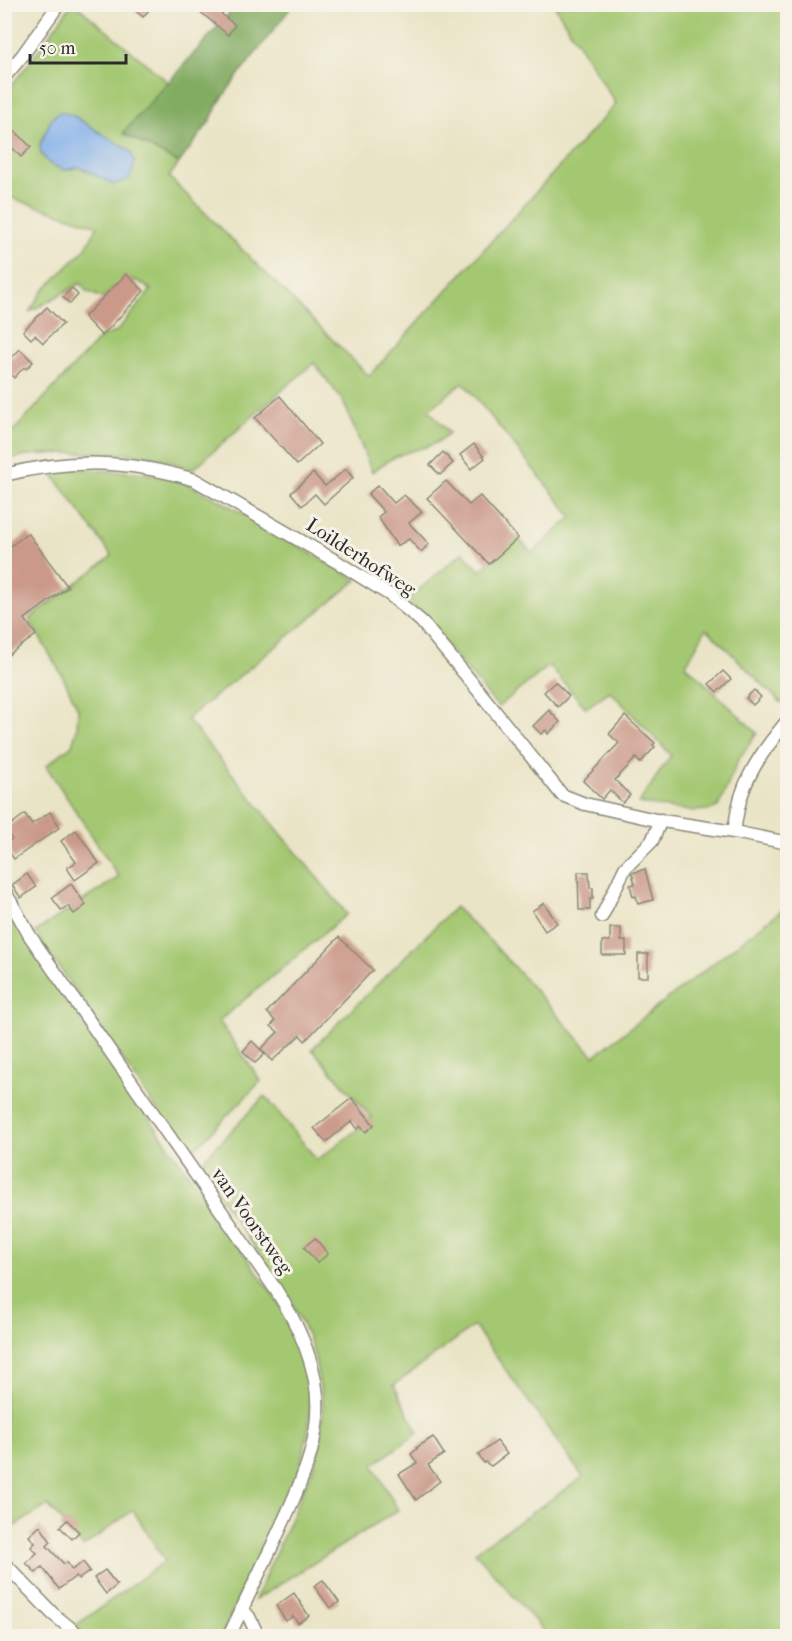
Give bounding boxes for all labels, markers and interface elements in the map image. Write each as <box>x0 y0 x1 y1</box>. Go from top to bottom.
scale bar <box>30 27 126 65</box>
text: 50 m <box>39 38 76 59</box>
street label: Loilderhofweg <box>302 513 420 601</box>
street label: van Voorstweg <box>207 1163 297 1279</box>

